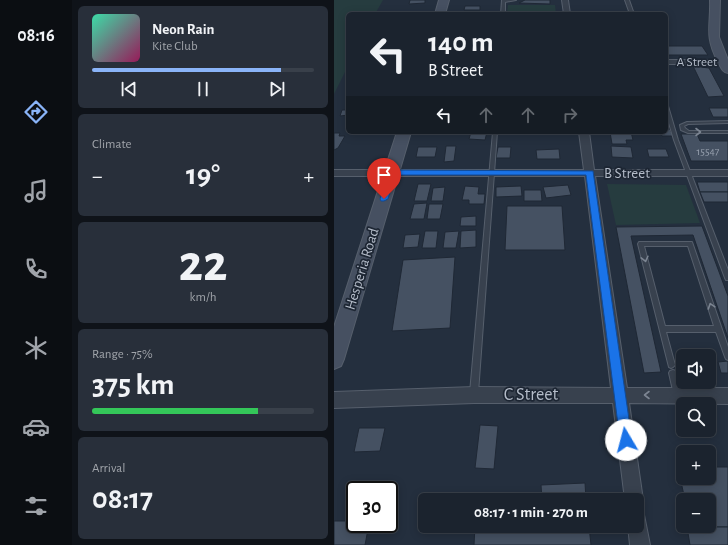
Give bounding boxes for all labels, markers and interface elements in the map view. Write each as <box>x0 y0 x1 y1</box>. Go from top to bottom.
text: Neon Rain <box>152 22 214 37</box>
text: 08:16 <box>17 27 55 45</box>
icon: left <box>362 28 414 80</box>
text: 140 m <box>428 29 494 57</box>
text: Kite Club <box>152 40 198 53</box>
street label: A Street <box>677 56 717 69</box>
text: B Street <box>428 62 483 80</box>
icon: previous <box>118 78 140 100</box>
icon: pause <box>192 78 214 100</box>
icon: next <box>266 78 288 100</box>
icon: directions <box>22 98 50 126</box>
icon: left <box>433 104 455 126</box>
icon: ahead <box>475 104 497 126</box>
icon: ahead <box>517 104 539 126</box>
icon: right <box>559 104 581 126</box>
one-way arrow <box>695 128 701 136</box>
text: Climate <box>92 138 131 151</box>
house number: 15547 <box>697 146 720 157</box>
pin <box>367 158 401 199</box>
text: 19° <box>186 160 220 190</box>
icon: arrive <box>373 164 395 186</box>
text: − <box>92 165 103 187</box>
text: + <box>303 165 314 187</box>
street label: B Street <box>604 166 650 181</box>
icon: music <box>22 177 50 205</box>
street label: Hesperia Road <box>342 226 382 312</box>
text: 22 <box>179 238 227 290</box>
icon: phone <box>22 255 50 283</box>
one-way arrow <box>640 255 649 262</box>
text: km/h <box>190 291 216 304</box>
one-way arrow <box>707 303 716 310</box>
icon: climate <box>22 334 50 362</box>
text: Range · 75% <box>92 348 153 361</box>
map controls <box>676 349 716 533</box>
button: sound <box>676 349 716 389</box>
text: 375 km <box>92 370 174 400</box>
street label: C Street <box>504 386 559 404</box>
one-way arrow <box>644 391 650 399</box>
button: search <box>676 397 716 437</box>
icon: car <box>22 413 50 441</box>
position arrow <box>605 419 647 461</box>
button: + <box>676 445 716 485</box>
text: Arrival <box>92 462 125 475</box>
speed limit sign: 30 <box>346 481 398 533</box>
text: 08:17 <box>92 484 153 514</box>
icon: filters <box>22 492 50 520</box>
button: − <box>676 493 716 533</box>
text: 08:17 · 1 min · 270 m <box>474 505 588 520</box>

